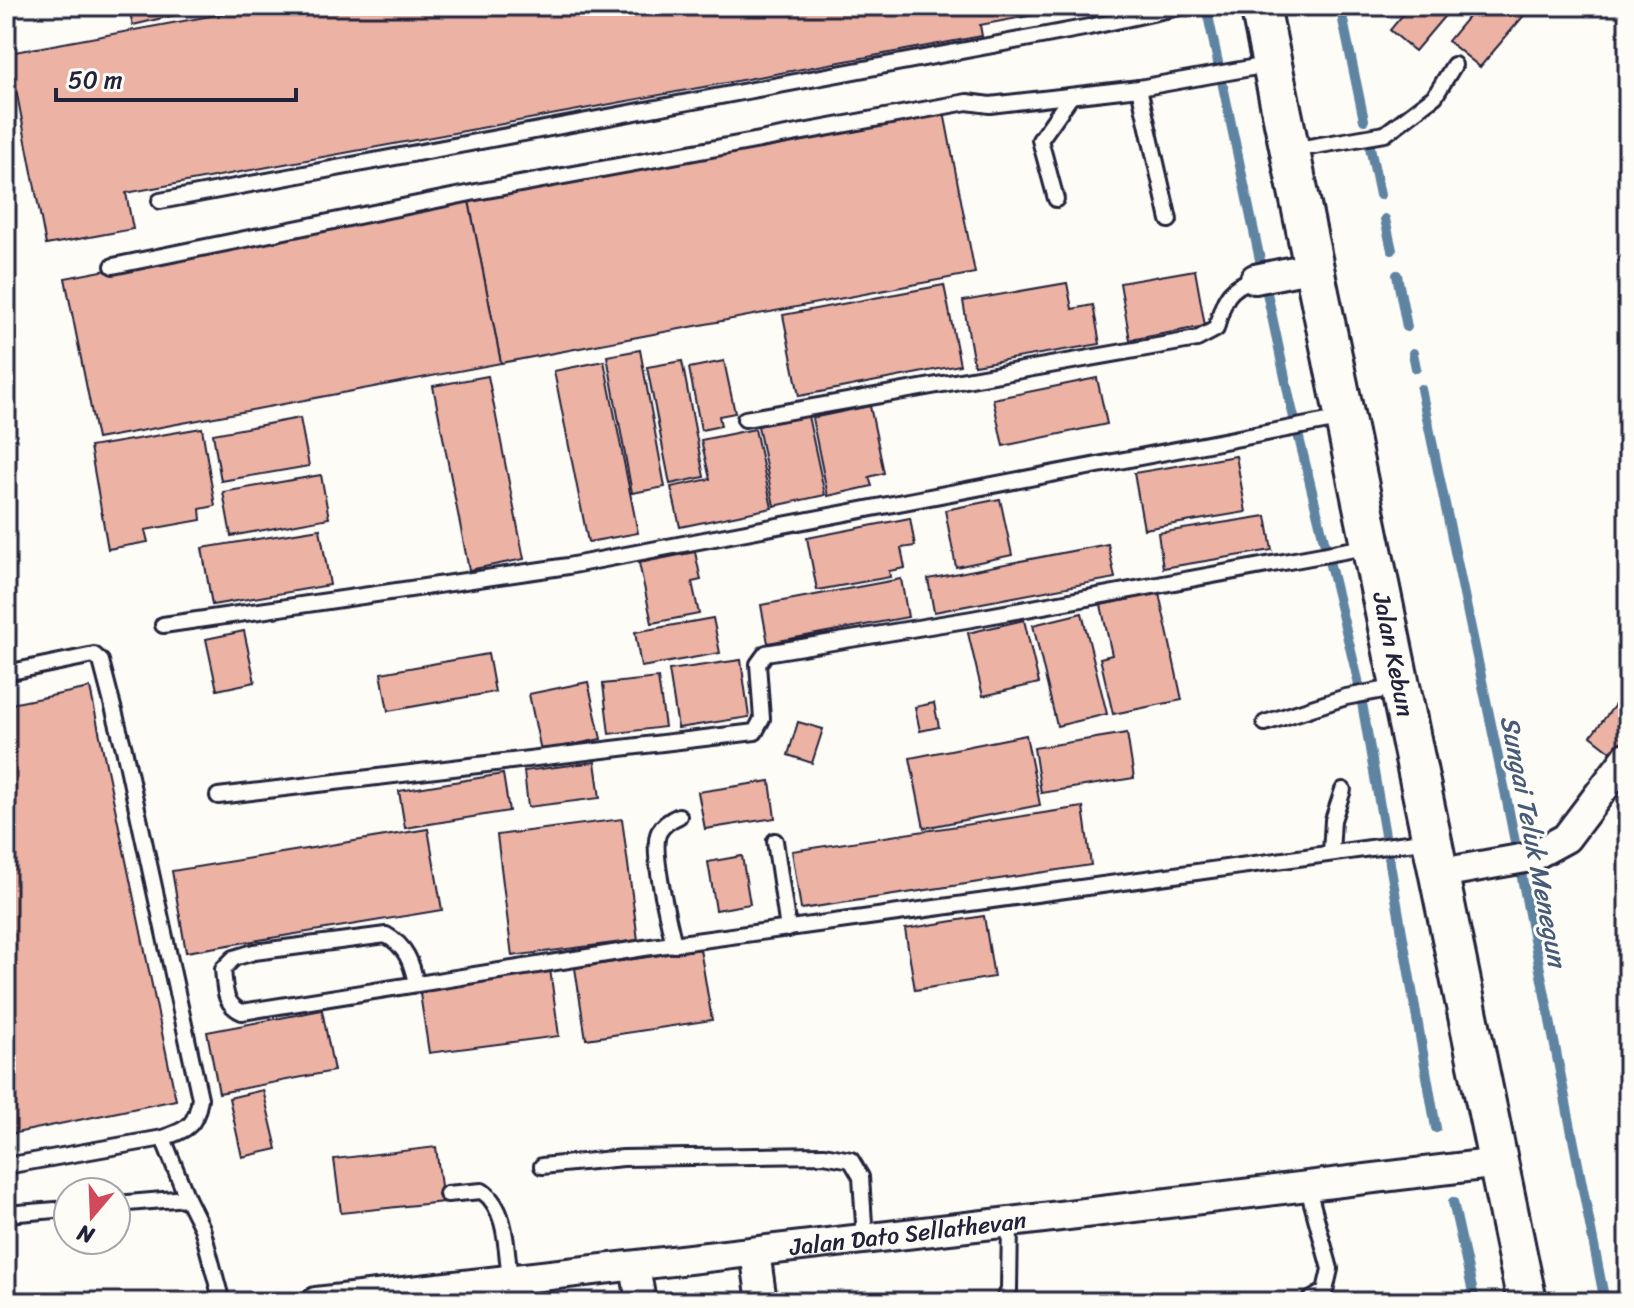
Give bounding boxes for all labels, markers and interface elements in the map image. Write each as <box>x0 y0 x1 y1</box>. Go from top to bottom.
scale bar <box>56 52 296 102</box>
text: 50 m <box>68 59 123 101</box>
street label: Jalan Kebun <box>1360 587 1427 721</box>
water label: Sungai Teluk Menegun <box>1487 711 1581 973</box>
north arrow <box>52 1176 132 1256</box>
street label: Jalan Dato Sellathevan <box>787 1199 1029 1268</box>
text: N <box>71 1213 100 1256</box>

